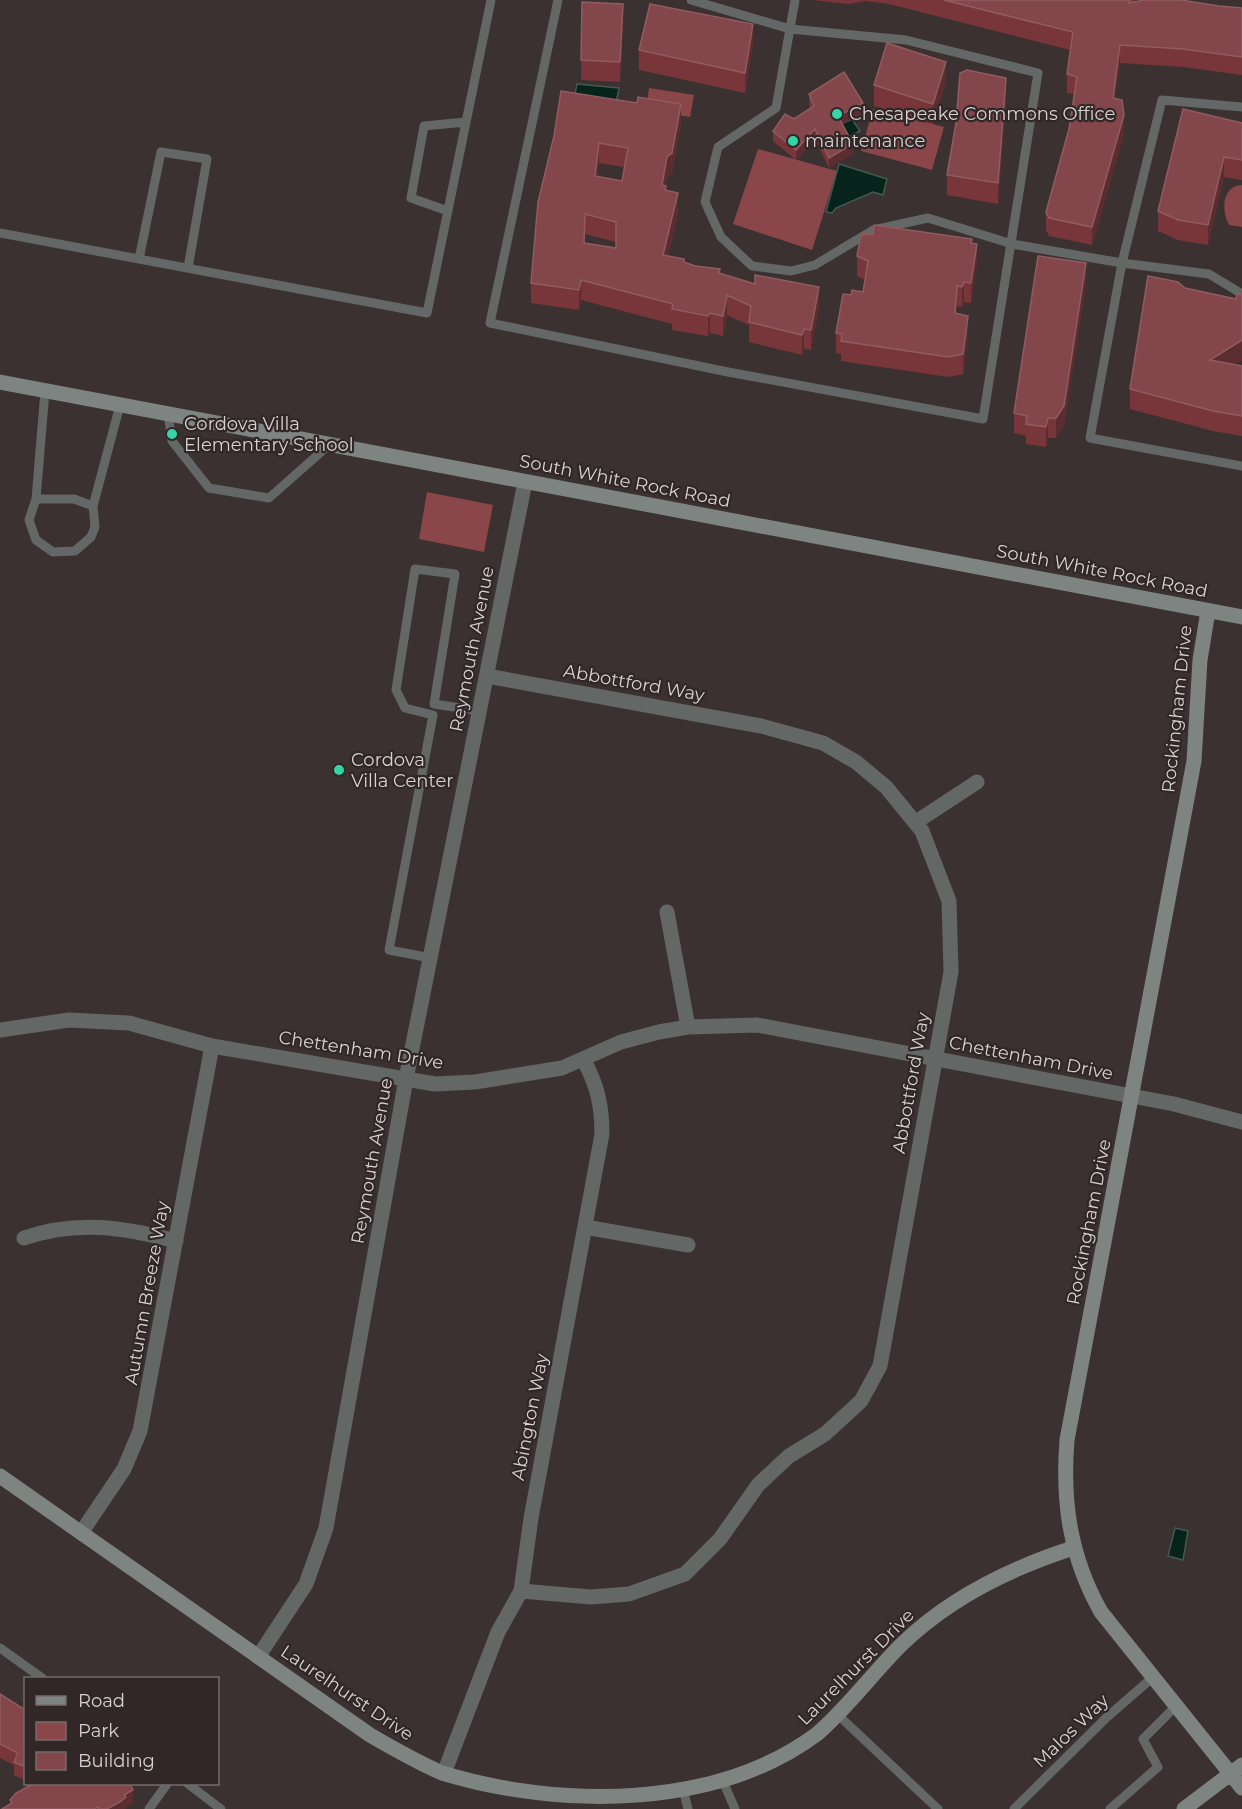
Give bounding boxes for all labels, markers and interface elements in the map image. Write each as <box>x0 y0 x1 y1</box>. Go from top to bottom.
place label: Chesapeake Commons Office <box>849 103 1116 125</box>
marker: Chesapeake Commons Office <box>830 107 844 121</box>
place label: maintenance <box>805 130 925 152</box>
marker: maintenance <box>786 134 800 148</box>
place label: Cordova Villa Elementary School <box>184 413 354 456</box>
marker: Cordova Villa Elementary School <box>165 427 179 441</box>
street label: South White Rock Road <box>518 450 732 512</box>
street label: South White Rock Road <box>995 540 1209 602</box>
street label: Reymouth Avenue <box>445 564 499 734</box>
street label: Rockingham Drive <box>1157 624 1197 794</box>
street label: Abbottford Way <box>562 660 707 706</box>
place label: Cordova Villa Center <box>351 749 454 792</box>
marker: Cordova Villa Center <box>332 763 346 777</box>
street label: Abbottford Way <box>888 1010 934 1155</box>
street label: Chettenham Drive <box>277 1026 445 1074</box>
street label: Chettenham Drive <box>947 1031 1115 1085</box>
street label: Reymouth Avenue <box>347 1076 397 1246</box>
street label: Rockingham Drive <box>1062 1137 1116 1307</box>
street label: Autumn Breeze Way <box>120 1199 174 1387</box>
street label: Abington Way <box>507 1352 553 1482</box>
street label: Laurelhurst Drive <box>793 1604 919 1730</box>
street label: Laurelhurst Drive <box>276 1640 418 1746</box>
legend <box>24 1677 219 1785</box>
street label: Malos Way <box>1029 1689 1114 1772</box>
text: Road <box>78 1690 125 1712</box>
text: Park <box>78 1720 119 1742</box>
text: Building <box>78 1750 155 1772</box>

